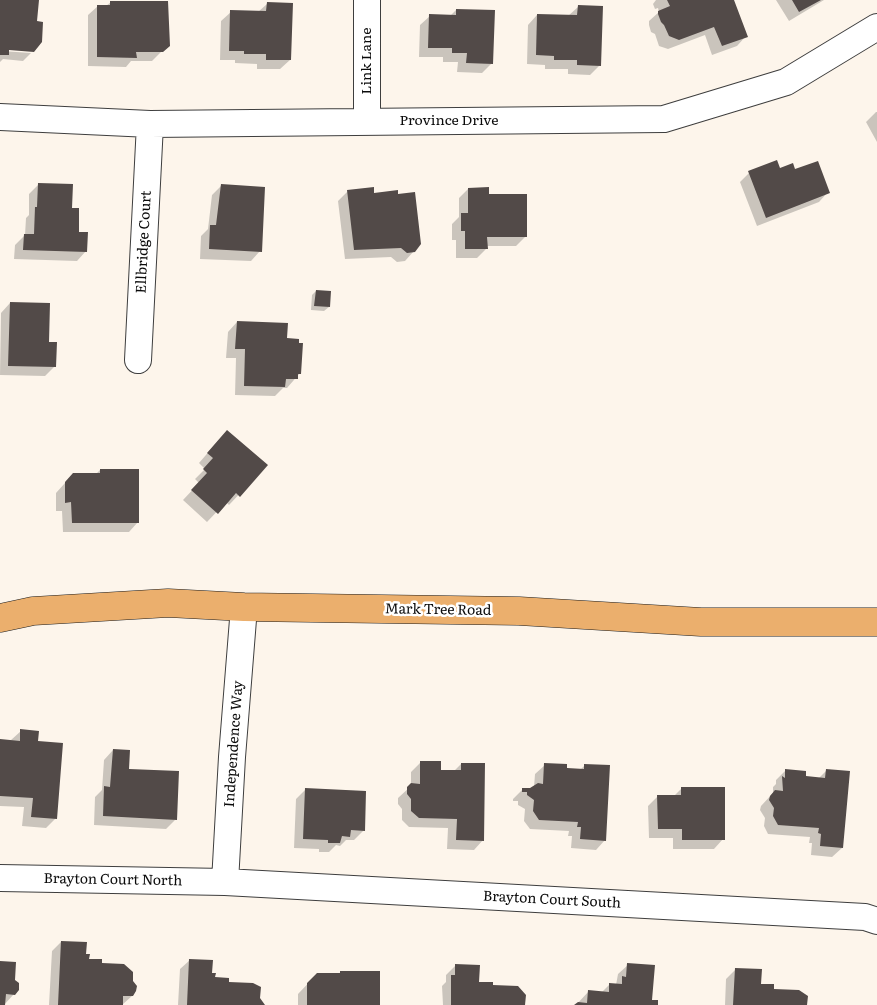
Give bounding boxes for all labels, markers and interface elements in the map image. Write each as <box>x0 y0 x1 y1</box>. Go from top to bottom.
street label: Link Lane <box>359 28 375 94</box>
street label: Province Drive <box>400 113 498 129</box>
street label: Ellbridge Court <box>133 190 155 294</box>
street label: Mark Tree Road <box>385 601 491 619</box>
street label: Independence Way <box>221 680 247 808</box>
street label: Brayton Court North <box>43 870 183 890</box>
street label: Brayton Court South <box>483 888 621 912</box>

